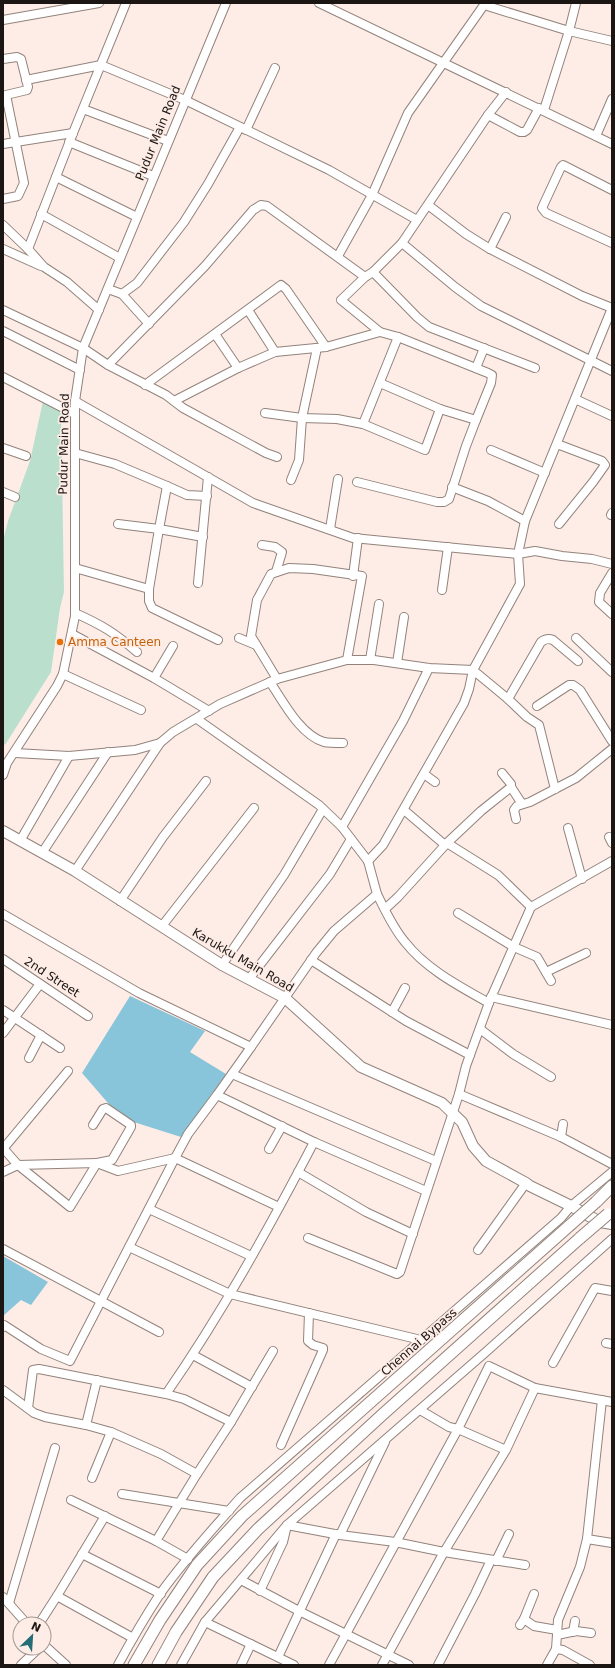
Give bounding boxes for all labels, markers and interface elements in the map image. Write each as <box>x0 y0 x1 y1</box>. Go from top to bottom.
street label: Pudur Main Road <box>133 83 183 183</box>
street label: Pudur Main Road <box>56 393 72 495</box>
place label: Amma Canteen <box>68 635 161 649</box>
marker: Amma Canteen <box>55 637 65 647</box>
street label: Karukku Main Road <box>190 925 296 995</box>
street label: 2nd Street <box>22 954 83 1000</box>
street label: Chennai Bypass <box>378 1305 460 1379</box>
north arrow <box>12 1616 52 1656</box>
text: N <box>29 1620 43 1635</box>

